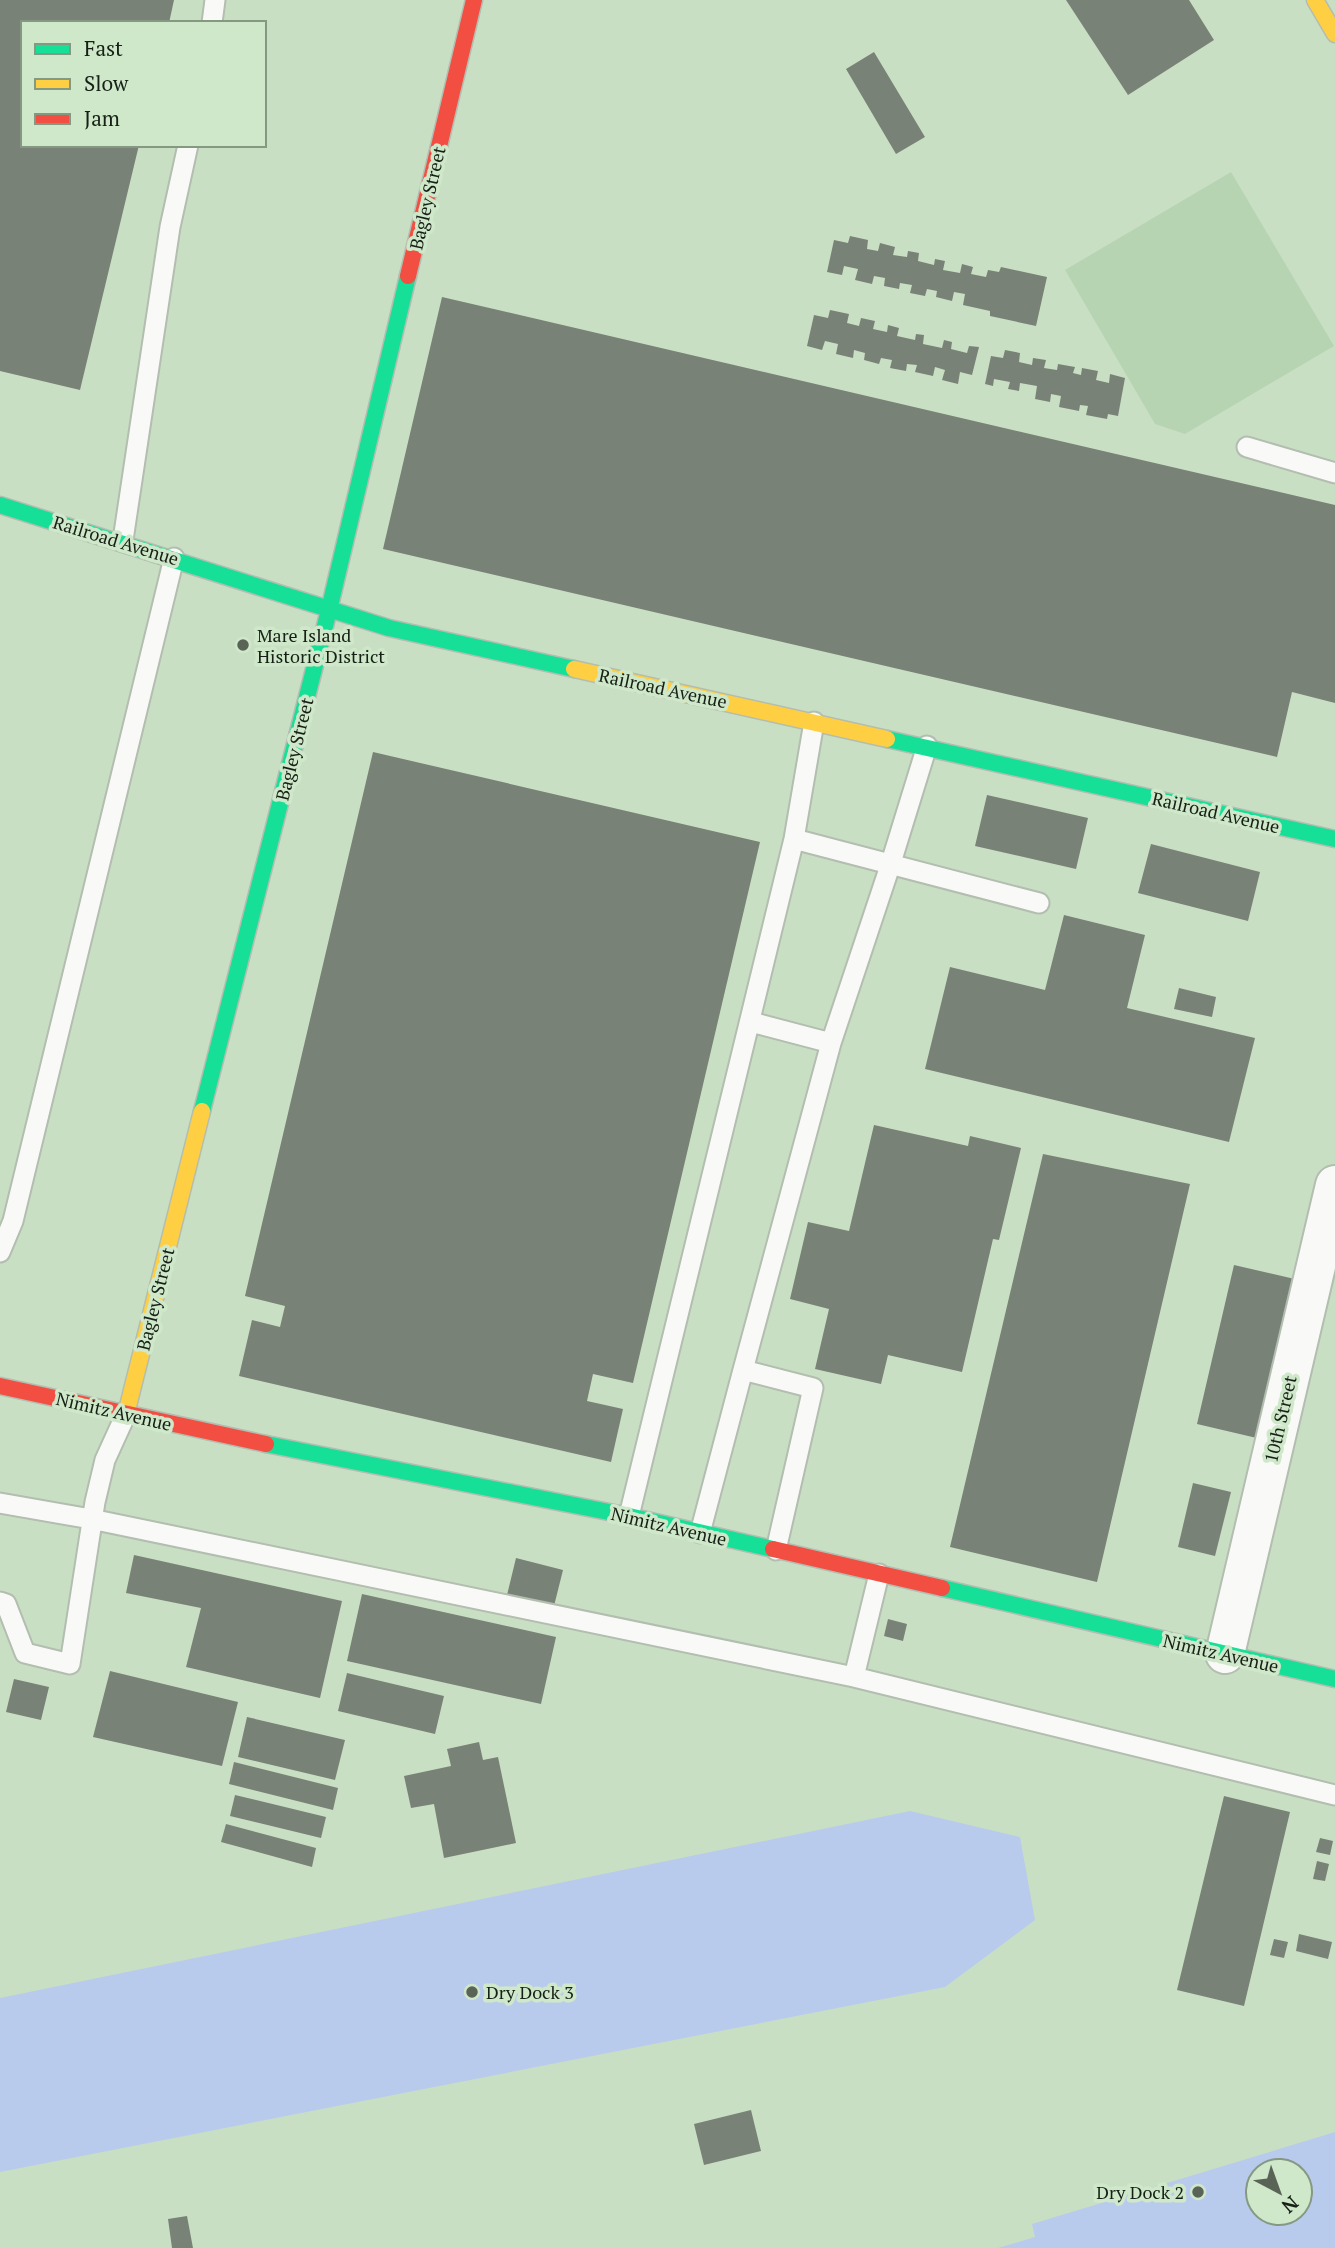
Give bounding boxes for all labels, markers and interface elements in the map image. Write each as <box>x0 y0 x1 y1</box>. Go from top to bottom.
legend <box>21 21 266 147</box>
text: Fast <box>84 34 123 62</box>
text: Slow <box>84 69 129 97</box>
text: Jam <box>84 104 120 132</box>
street label: Bagley Street <box>403 144 451 252</box>
street label: Railroad Avenue <box>50 509 182 571</box>
place label: Mare Island Historic District <box>257 623 385 668</box>
marker: Mare Island Historic District <box>235 637 251 653</box>
street label: Railroad Avenue <box>597 663 729 713</box>
street label: Bagley Street <box>270 695 318 803</box>
street label: Railroad Avenue <box>1150 786 1282 838</box>
street label: Bagley Street <box>131 1245 179 1353</box>
street label: 10th Street <box>1258 1373 1302 1465</box>
street label: Nimitz Avenue <box>54 1386 174 1436</box>
street label: Nimitz Avenue <box>609 1501 729 1551</box>
street label: Nimitz Avenue <box>1161 1628 1281 1678</box>
place label: Dry Dock 3 <box>486 1980 574 2004</box>
marker: Dry Dock 3 <box>464 1984 480 2000</box>
north arrow <box>1244 2157 1314 2227</box>
place label: Dry Dock 2 <box>1096 2180 1184 2204</box>
marker: Dry Dock 2 <box>1190 2184 1206 2200</box>
text: N <box>1276 2191 1304 2220</box>

